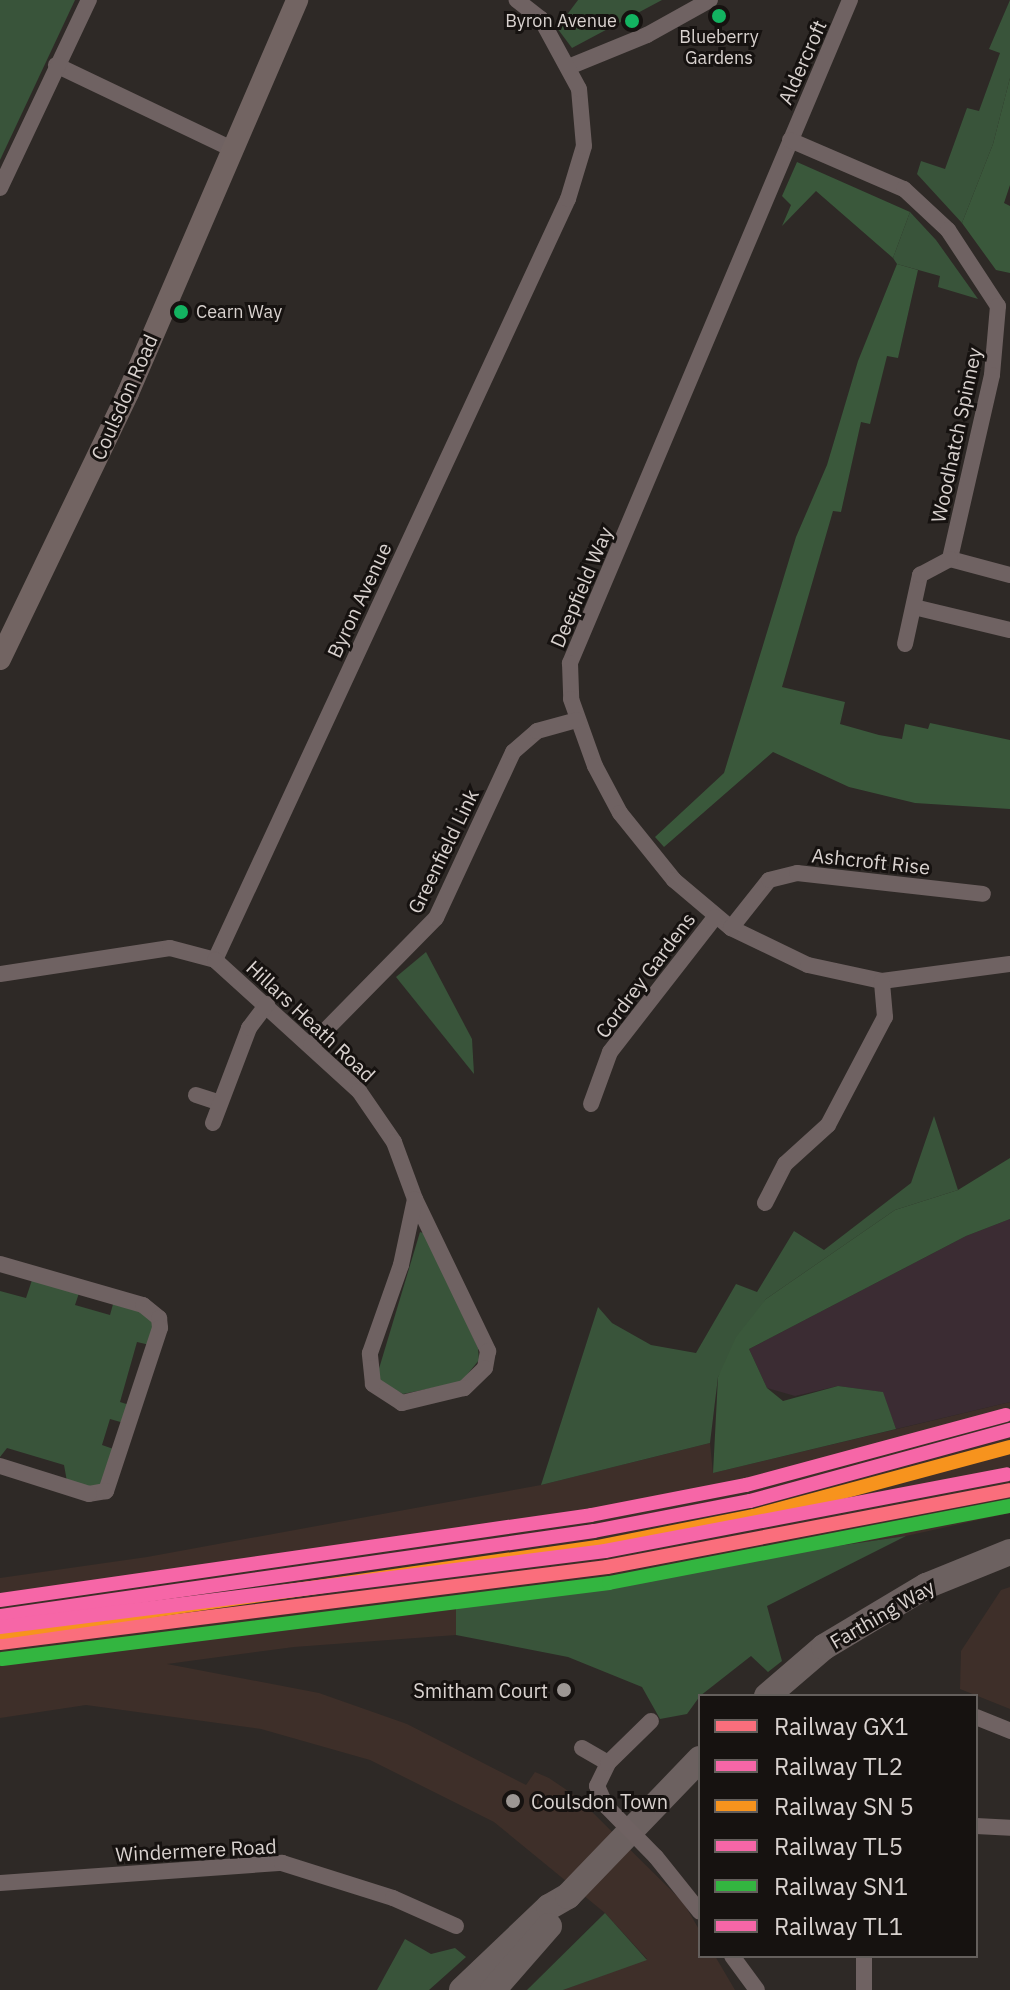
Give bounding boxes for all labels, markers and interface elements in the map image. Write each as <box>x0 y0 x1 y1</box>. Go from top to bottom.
marker: Blueberry Gardens <box>711 8 727 24</box>
place label: Byron Avenue <box>505 10 617 32</box>
marker: Byron Avenue <box>624 13 640 29</box>
street label: Aldercroft <box>773 16 831 108</box>
place label: Blueberry Gardens <box>679 27 759 70</box>
place label: Cearn Way <box>196 301 282 323</box>
marker: Cearn Way <box>173 304 189 320</box>
street label: Coulsdon Road <box>86 330 162 464</box>
street label: Woodhatch Spinney <box>926 345 986 525</box>
street label: Deepfield Way <box>545 523 617 651</box>
street label: Byron Avenue <box>322 539 396 661</box>
street label: Greenfield Link <box>403 785 483 917</box>
street label: Ashcroft Rise <box>811 843 931 879</box>
street label: Cordrey Gardens <box>590 908 700 1042</box>
street label: Hillars Heath Road <box>242 955 380 1087</box>
street label: Farthing Way <box>825 1574 939 1654</box>
place label: Smitham Court <box>413 1678 548 1702</box>
marker: Smitham Court <box>555 1681 573 1699</box>
legend <box>698 1694 978 1958</box>
text: Railway GX1 <box>774 1710 909 1742</box>
text: Railway TL2 <box>774 1750 903 1782</box>
place label: Coulsdon Town <box>531 1789 668 1813</box>
marker: Coulsdon Town <box>502 1790 524 1812</box>
text: Railway SN 5 <box>774 1790 914 1822</box>
text: Railway TL5 <box>774 1830 903 1862</box>
street label: Windermere Road <box>115 1834 277 1866</box>
text: Railway SN1 <box>774 1870 908 1902</box>
text: Railway TL1 <box>774 1910 903 1942</box>

